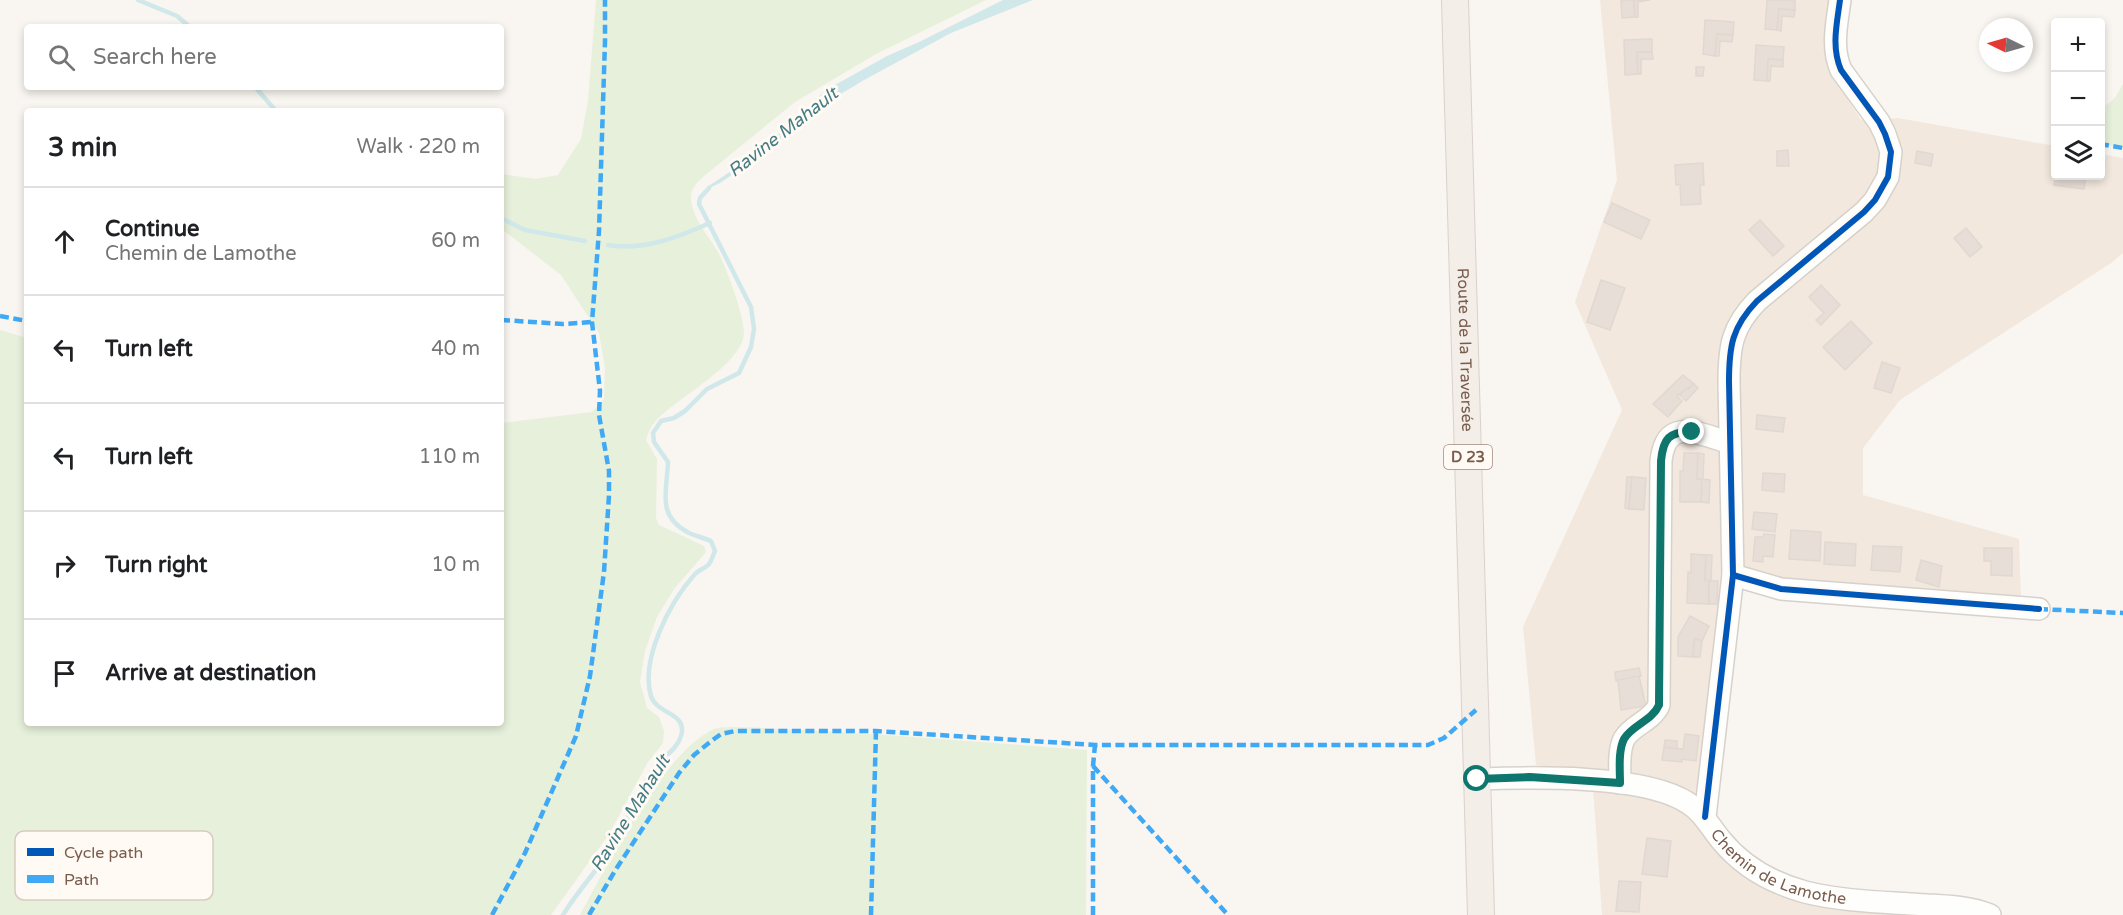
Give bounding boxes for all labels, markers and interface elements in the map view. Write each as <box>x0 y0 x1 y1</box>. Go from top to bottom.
north arrow <box>1979 18 2033 72</box>
map controls <box>2051 18 2105 180</box>
button: + <box>2051 18 2105 72</box>
search box <box>24 24 504 90</box>
icon: search <box>45 41 78 74</box>
text: Search here <box>93 44 217 70</box>
button: − <box>2051 72 2105 126</box>
water label: Ravine Mahault <box>724 81 844 182</box>
button: layers <box>2051 126 2105 180</box>
text: 3 min <box>48 132 117 163</box>
text: Walk · 220 m <box>357 135 480 159</box>
text: Continue <box>105 216 200 242</box>
icon: ahead <box>48 225 81 258</box>
text: 60 m <box>431 229 480 253</box>
text: Chemin de Lamothe <box>105 242 297 266</box>
street label: Route de la Traversée <box>1453 268 1477 432</box>
icon: left <box>48 333 81 366</box>
text: Turn left <box>105 336 193 362</box>
text: 40 m <box>431 337 480 361</box>
route end <box>1678 418 1704 444</box>
icon: left <box>48 441 81 474</box>
text: Turn left <box>105 444 193 470</box>
text: 110 m <box>419 445 480 469</box>
road number: D 23 <box>1444 445 1492 469</box>
icon: right <box>48 549 81 582</box>
text: Turn right <box>105 552 207 578</box>
text: 10 m <box>431 553 480 577</box>
icon: arrive <box>48 657 81 690</box>
text: Arrive at destination <box>105 660 316 686</box>
water label: Ravine Mahault <box>585 749 676 875</box>
route start <box>1463 765 1489 791</box>
street label: Chemin de Lamothe <box>1706 825 1847 909</box>
legend <box>15 831 213 900</box>
text: Cycle path <box>64 843 143 863</box>
text: Path <box>64 870 99 890</box>

